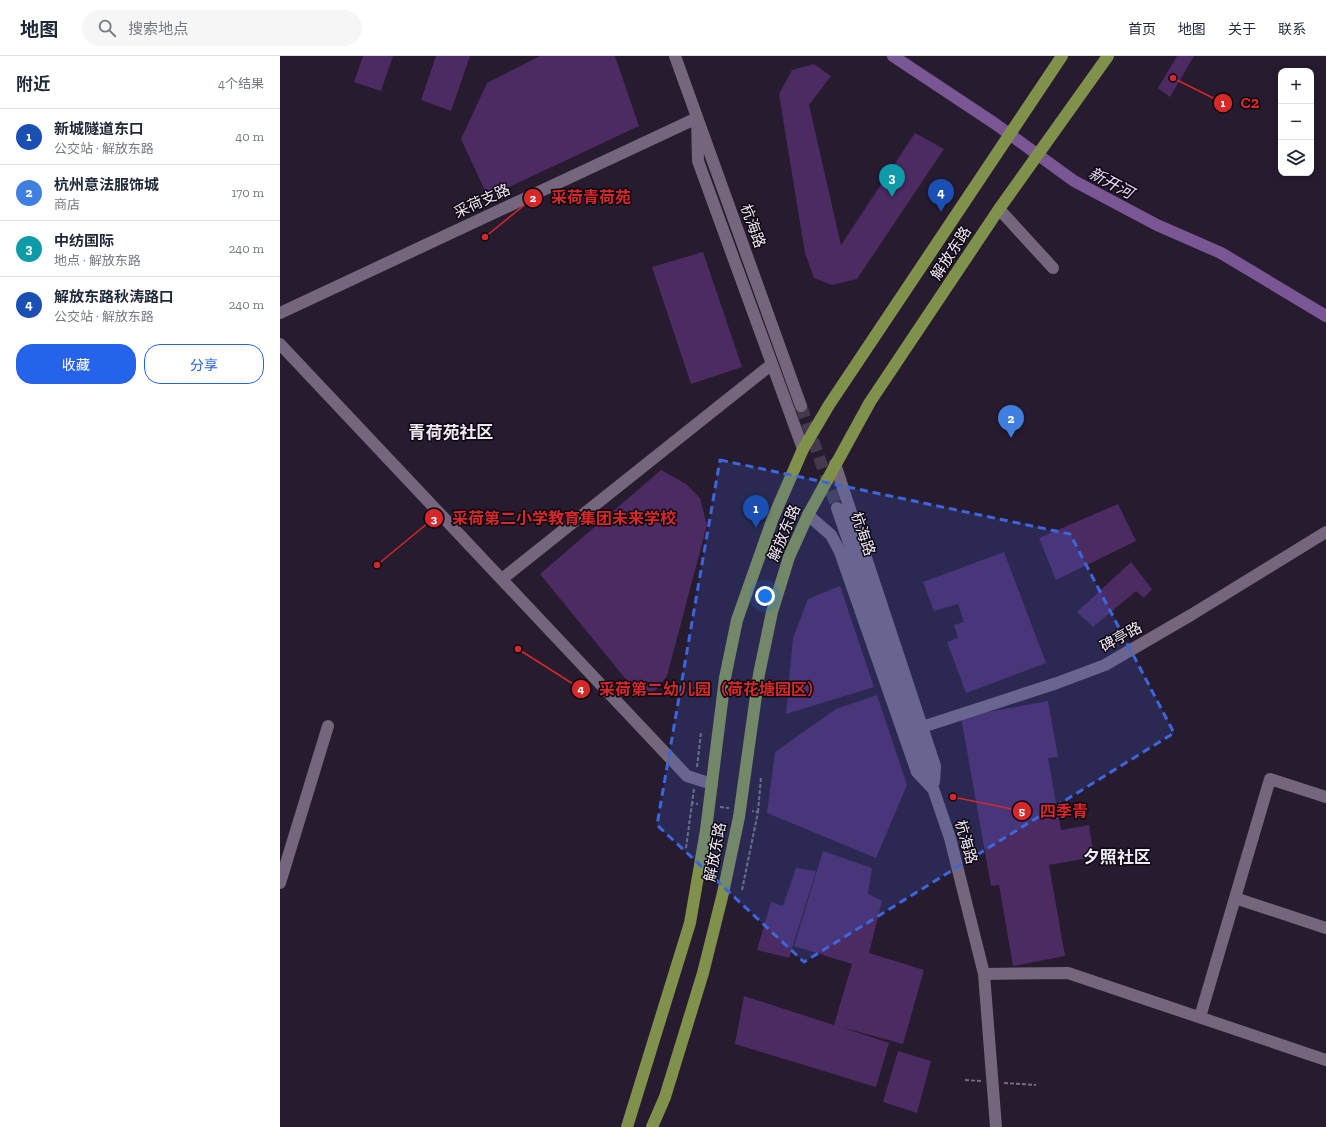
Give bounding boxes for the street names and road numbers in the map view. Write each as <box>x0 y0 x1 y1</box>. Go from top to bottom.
street label: 采荷支路 <box>451 180 513 222</box>
street label: 杭海路 <box>737 202 769 250</box>
street label: 解放东路 <box>927 223 975 283</box>
street label: 解放东路 <box>764 502 804 564</box>
street label: 杭海路 <box>847 510 879 558</box>
street label: 碑亭路 <box>1097 618 1145 656</box>
street label: 杭海路 <box>951 818 981 866</box>
street label: 解放东路 <box>700 821 730 883</box>

